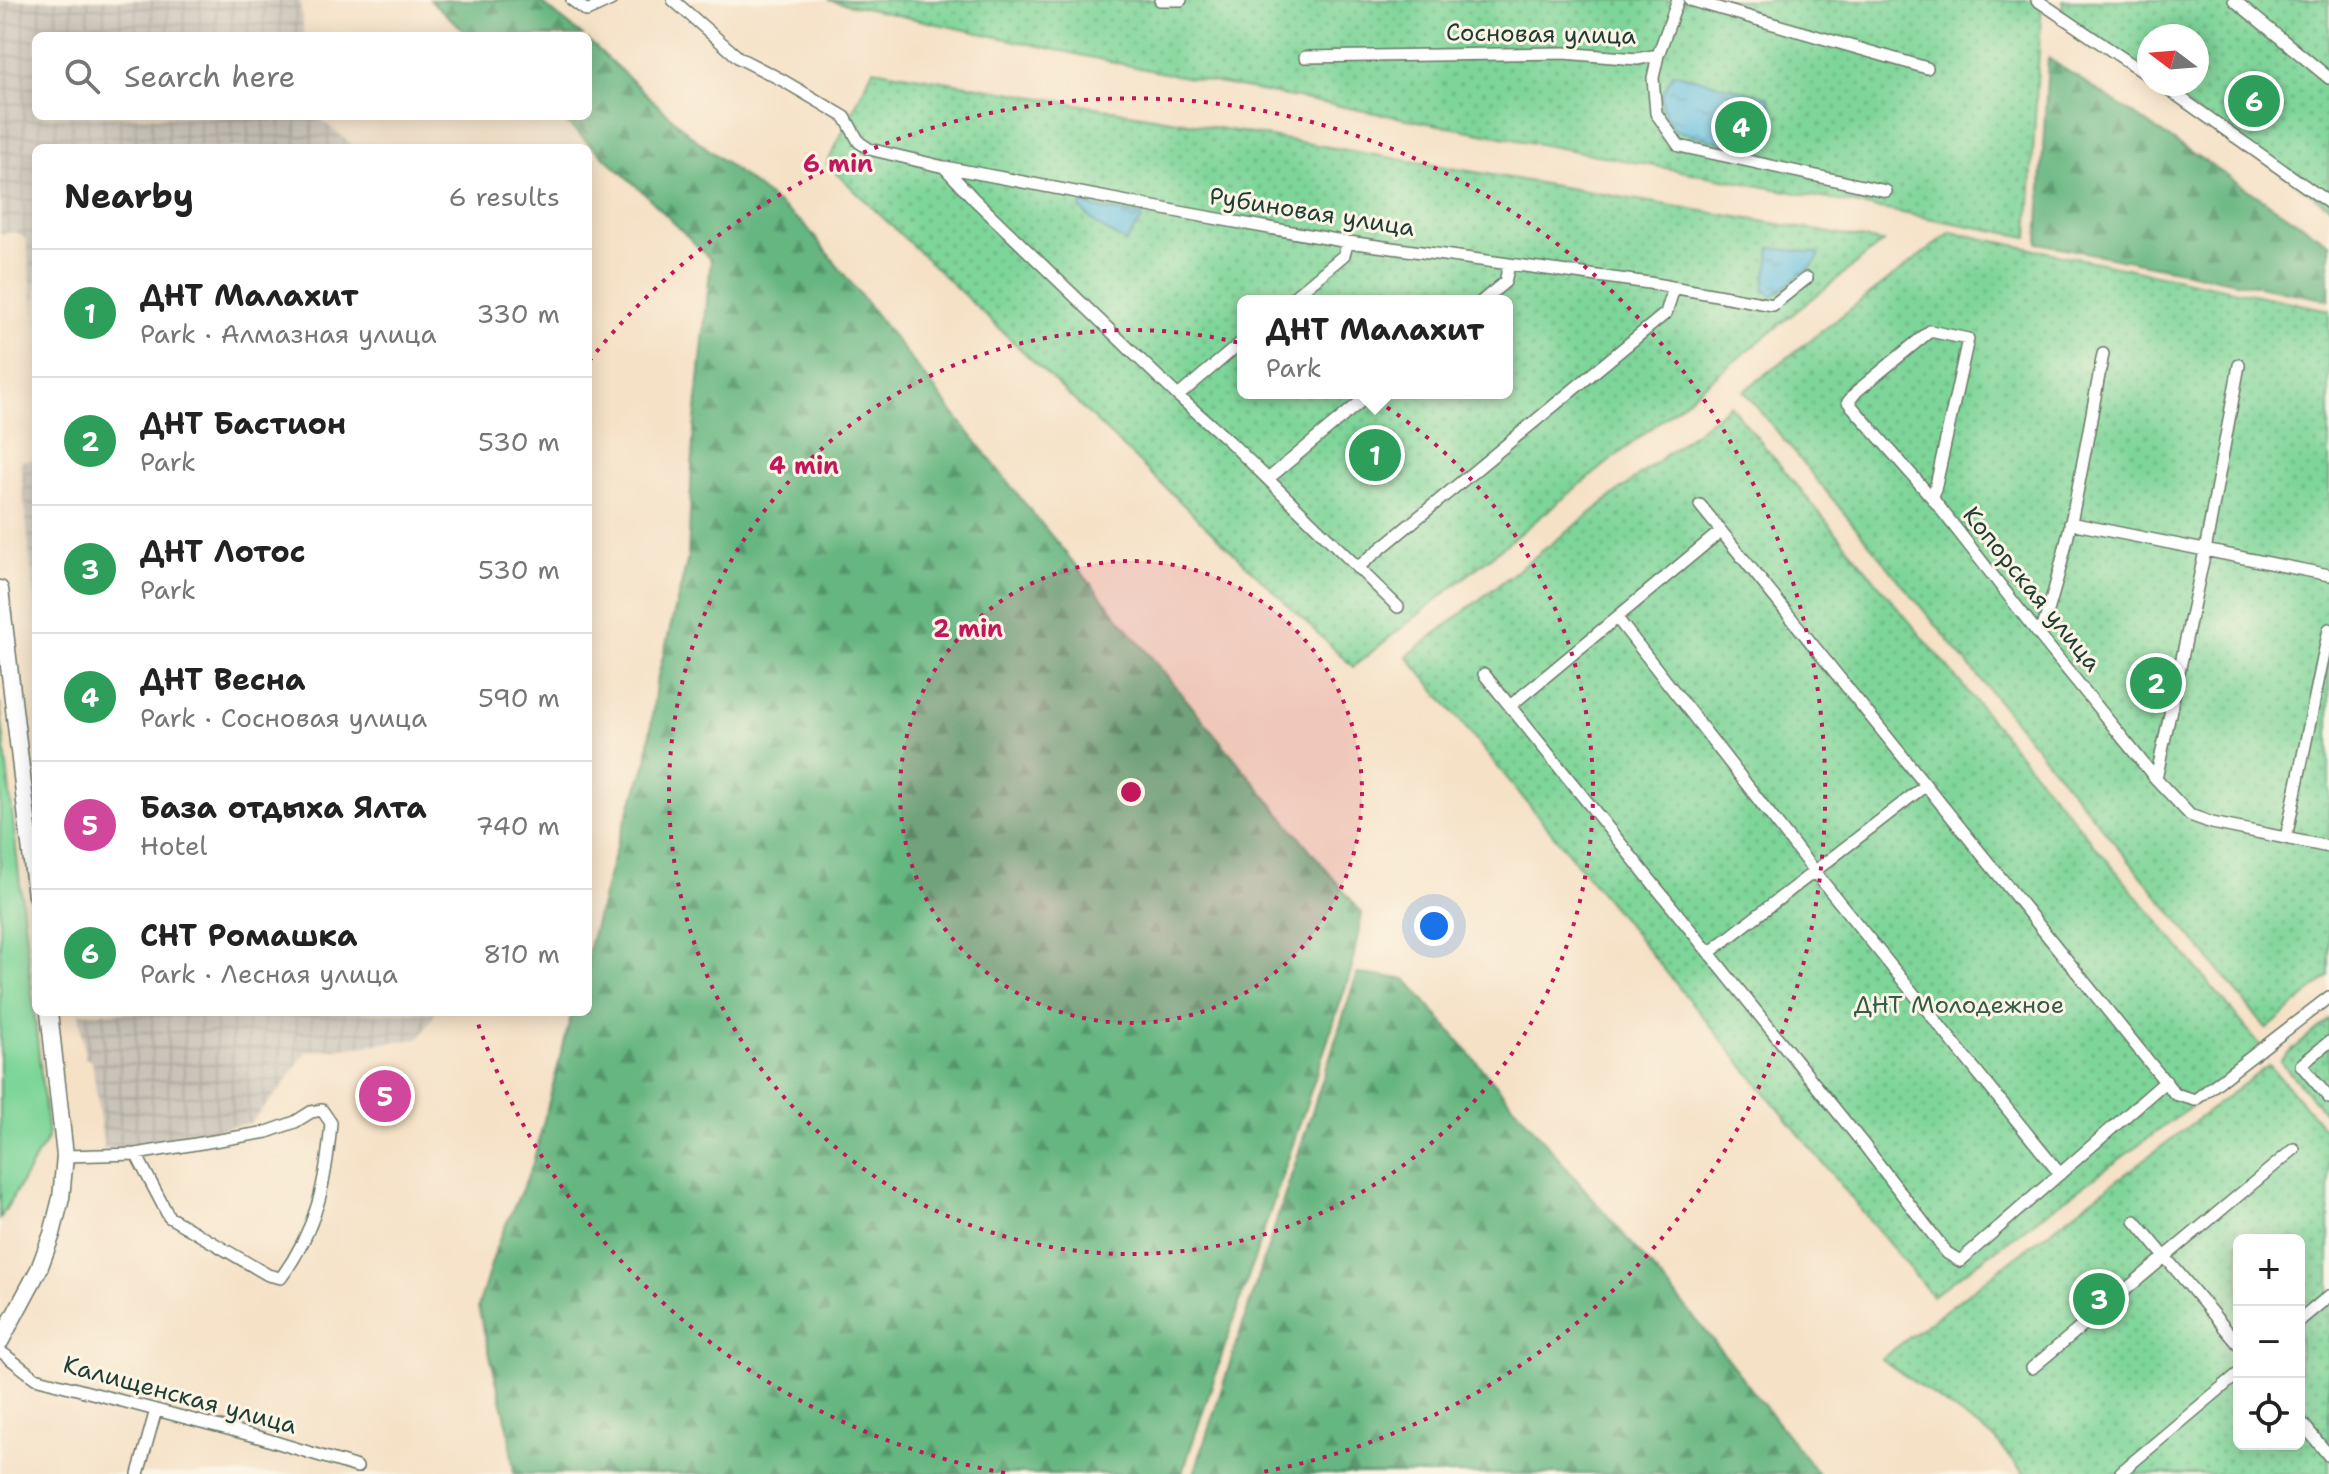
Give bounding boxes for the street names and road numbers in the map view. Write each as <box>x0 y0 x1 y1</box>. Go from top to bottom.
street label: Сосновая улица <box>1446 16 1637 52</box>
street label: Рубиновая улица <box>1207 180 1417 244</box>
street label: Копорская улица <box>1956 500 2108 678</box>
street label: Калищенская улица <box>60 1348 300 1442</box>

